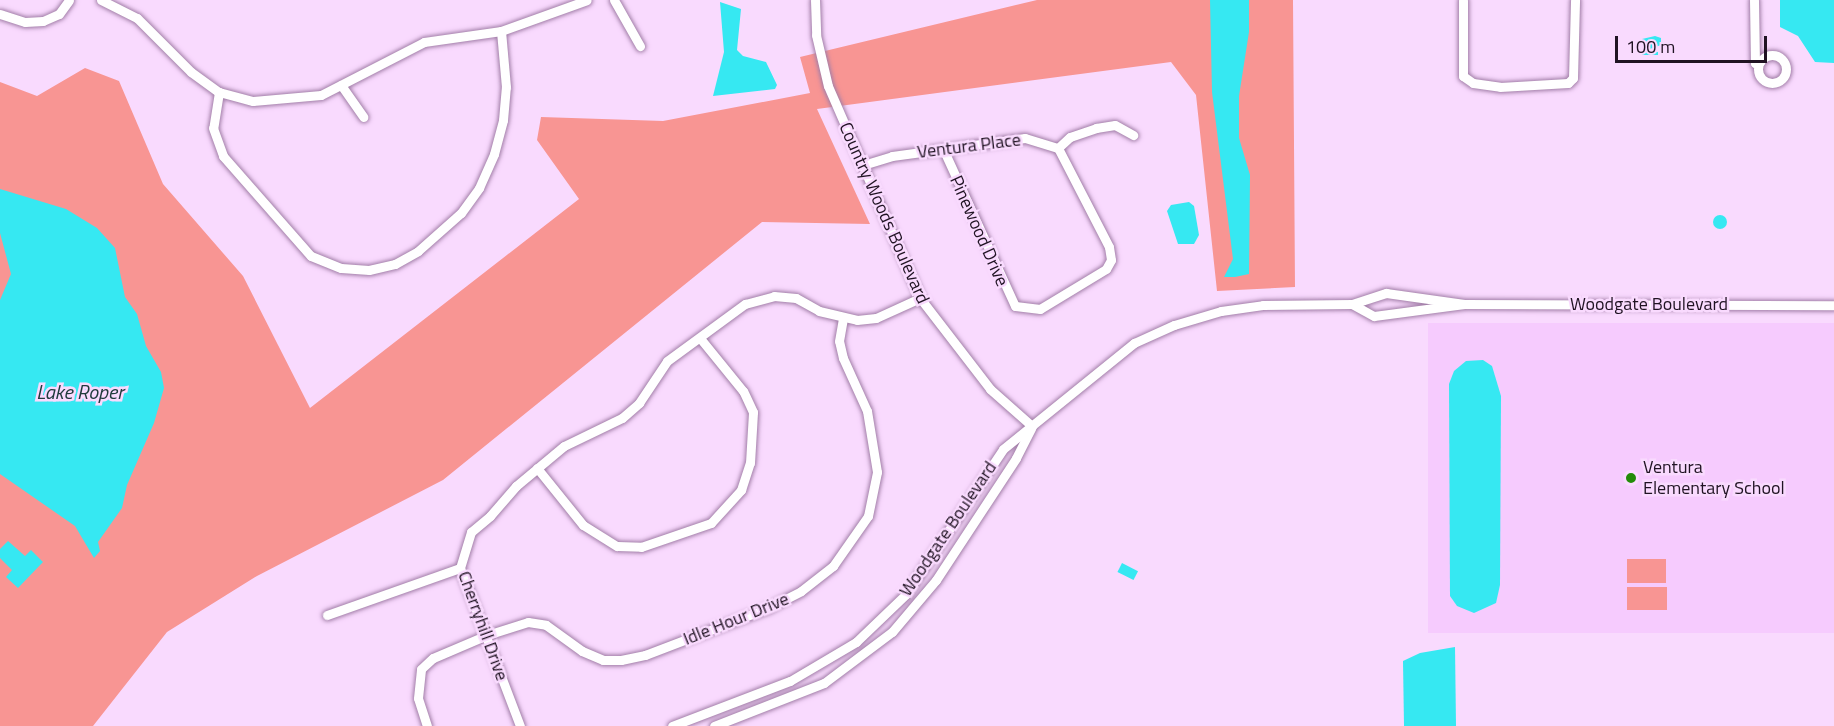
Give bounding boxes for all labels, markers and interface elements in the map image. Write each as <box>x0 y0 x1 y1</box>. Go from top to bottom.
scale bar <box>1618 24 1770 62</box>
text: 100 m <box>1626 33 1675 60</box>
street label: Country Woods Boulevard <box>834 119 934 307</box>
street label: Ventura Place <box>916 129 1022 163</box>
street label: Pinewood Drive <box>945 172 1013 290</box>
street label: Woodgate Boulevard <box>1570 293 1728 315</box>
water label: Lake Roper <box>36 379 124 403</box>
street label: Woodgate Boulevard <box>895 457 1001 601</box>
place label: Ventura Elementary School <box>1643 457 1785 500</box>
marker: Ventura Elementary School <box>1624 471 1638 485</box>
street label: Cherryhill Drive <box>453 568 513 684</box>
street label: Idle Hour Drive <box>680 588 792 650</box>

